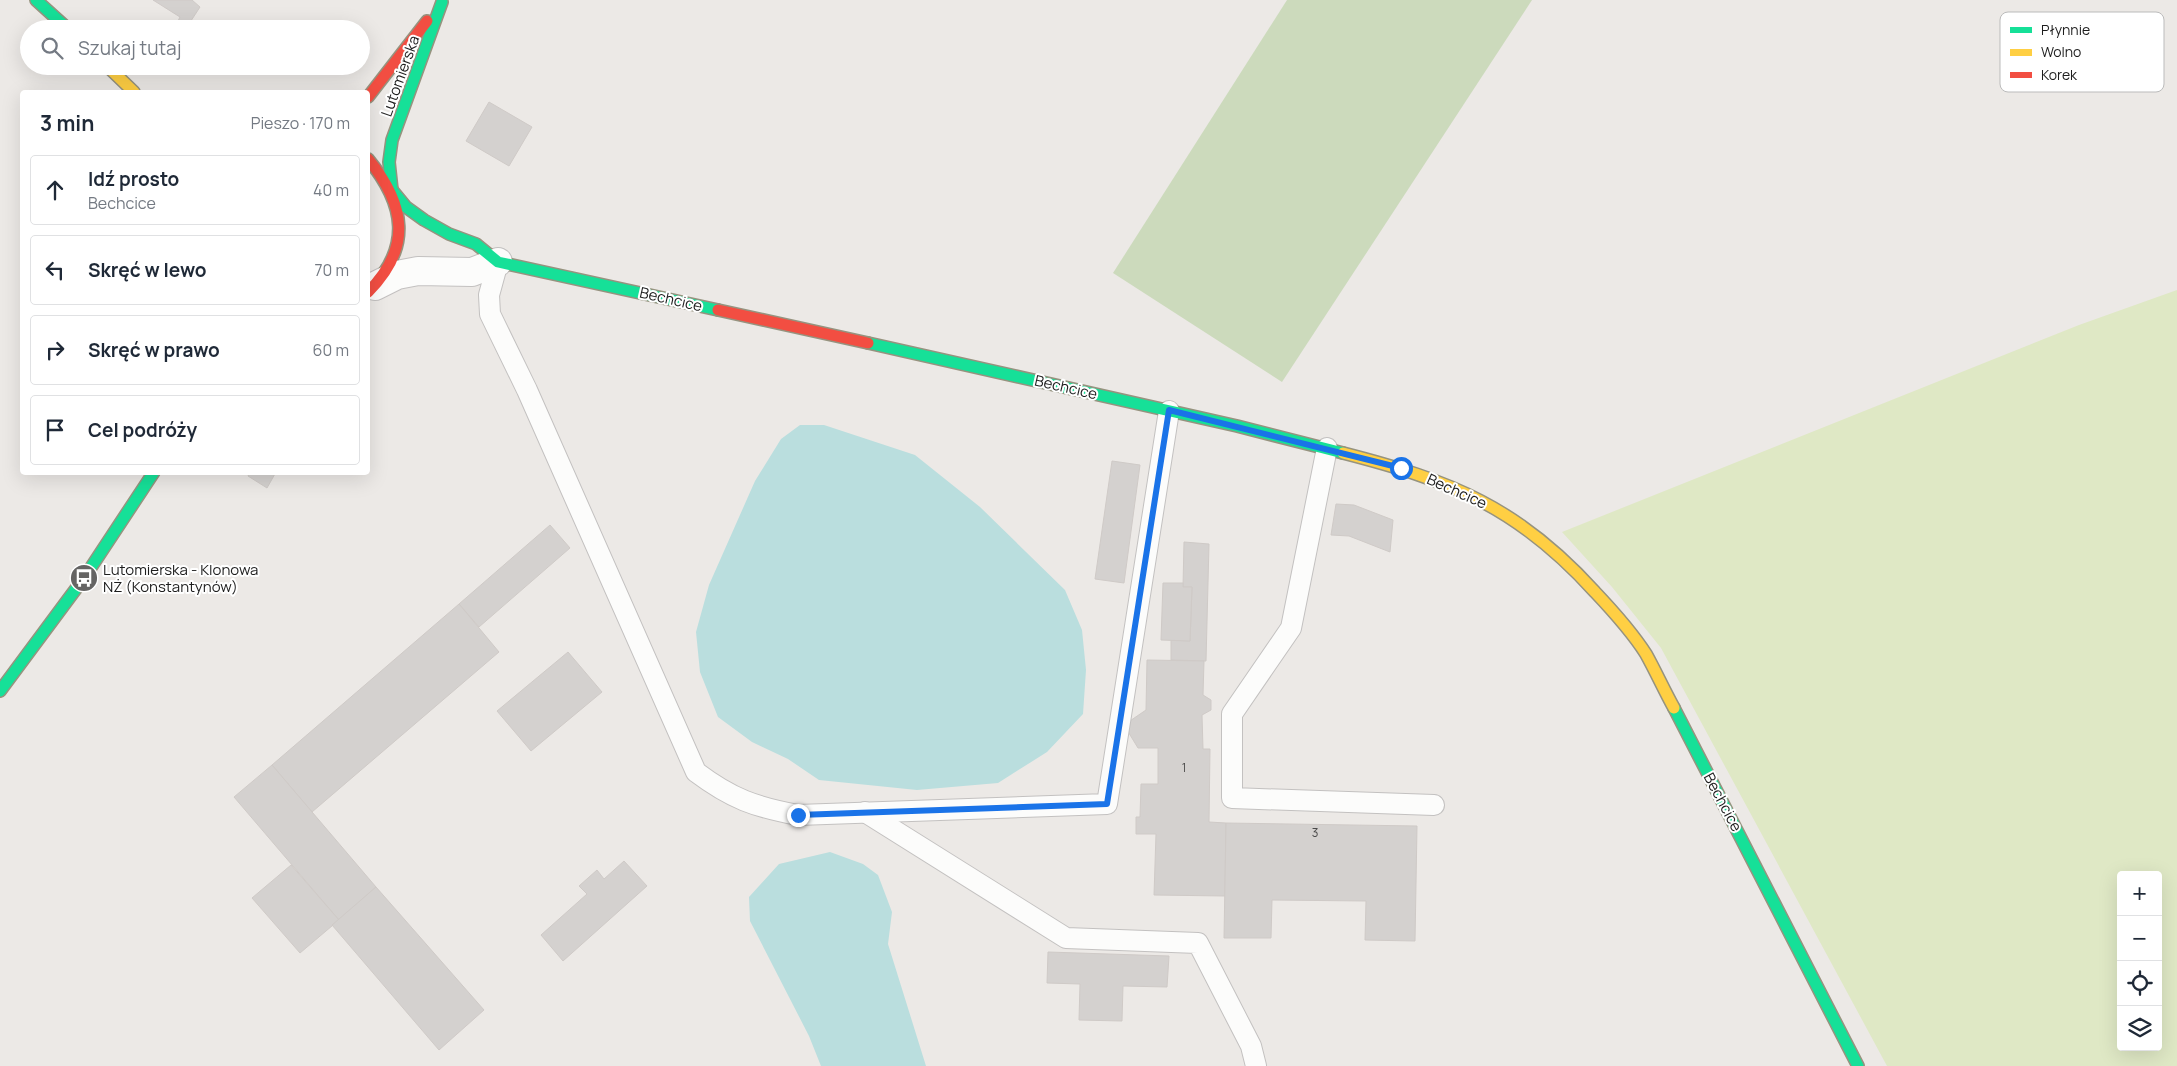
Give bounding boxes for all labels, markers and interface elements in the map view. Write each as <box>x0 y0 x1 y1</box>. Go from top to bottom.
legend <box>2000 12 2164 92</box>
search box <box>20 20 370 75</box>
text: Płynnie <box>2041 20 2090 39</box>
street label: Lutomierska <box>376 33 424 119</box>
icon: search <box>38 34 66 62</box>
text: Szukaj tutaj <box>78 35 181 61</box>
text: Wolno <box>2041 42 2081 61</box>
text: Korek <box>2041 65 2078 84</box>
text: 3 min <box>40 109 94 137</box>
text: Pieszo · 170 m <box>251 112 350 134</box>
text: Idź prosto <box>88 166 179 192</box>
icon: ahead <box>41 176 69 204</box>
text: 40 m <box>313 179 349 201</box>
text: Bechcice <box>88 192 156 214</box>
icon: left <box>41 256 69 284</box>
text: Skręć w lewo <box>88 257 207 283</box>
text: 70 m <box>314 259 349 281</box>
street label: Bechcice <box>638 282 705 316</box>
icon: right <box>41 336 69 364</box>
text: Skręć w prawo <box>88 337 220 363</box>
text: 60 m <box>313 339 349 361</box>
street label: Bechcice <box>1033 370 1100 404</box>
icon: arrive <box>41 416 69 444</box>
text: Cel podróży <box>88 417 197 443</box>
route start <box>1390 457 1413 480</box>
street label: Bechcice <box>1424 468 1491 514</box>
place label: Lutomierska - Klonowa NŻ (Konstantynów) <box>103 559 258 597</box>
bus stop icon: Lutomierska - Klonowa NŻ (Konstantynów) <box>69 563 99 593</box>
house number: 1 <box>1182 759 1186 776</box>
street label: Bechcice <box>1699 769 1747 835</box>
route end <box>787 804 810 827</box>
house number: 3 <box>1312 824 1318 841</box>
map controls <box>2117 871 2162 1051</box>
button: + <box>2117 871 2162 916</box>
button: − <box>2117 916 2162 961</box>
button: locate <box>2117 961 2162 1006</box>
button: layers <box>2117 1006 2162 1051</box>

